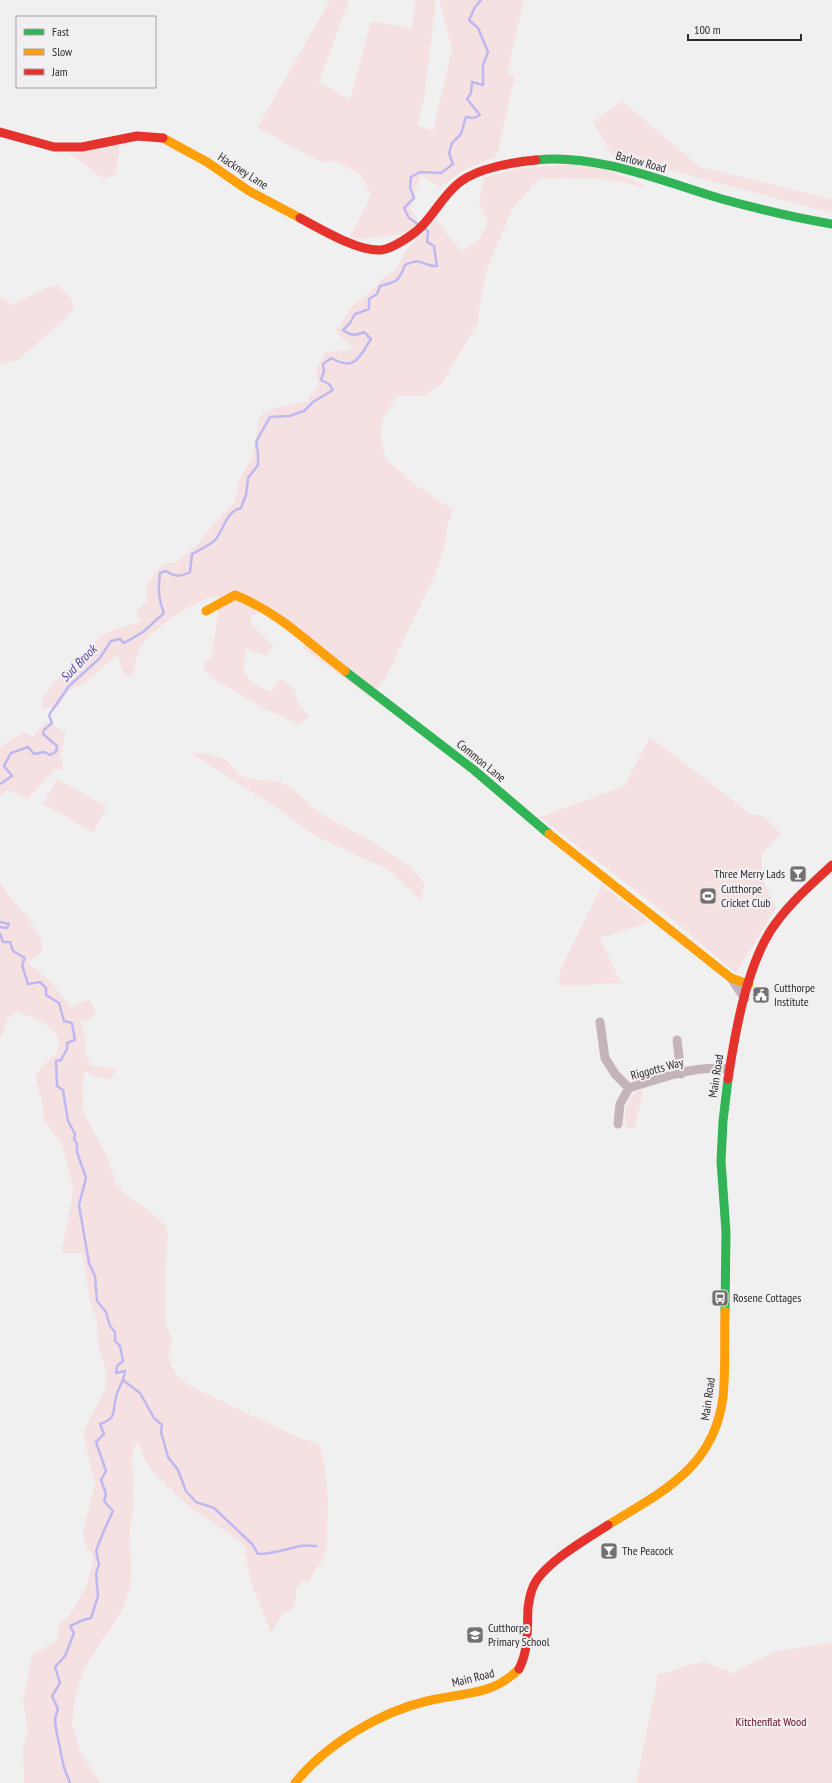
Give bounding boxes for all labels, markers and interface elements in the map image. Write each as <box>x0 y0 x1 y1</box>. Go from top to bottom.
legend <box>16 16 156 88</box>
scale bar <box>688 16 801 42</box>
text: 100 m <box>694 22 721 37</box>
text: Fast <box>52 24 70 39</box>
text: Slow <box>52 44 73 59</box>
text: Jam <box>51 64 68 79</box>
street label: Barlow Road <box>614 148 668 175</box>
street label: Hackney Lane <box>215 149 271 192</box>
water label: Sud Brook <box>56 640 102 686</box>
street label: Common Lane <box>454 736 509 785</box>
bar icon: Three Merry Lads <box>788 864 808 884</box>
place label: Three Merry Lads <box>714 866 785 881</box>
place label: Cutthorpe Cricket Club <box>721 881 771 910</box>
sports icon: Cutthorpe Cricket Club <box>698 886 718 906</box>
place label: Cutthorpe Institute <box>774 980 815 1009</box>
public building icon: Cutthorpe Institute <box>751 985 771 1005</box>
street label: Main Road <box>705 1053 726 1099</box>
street label: Riggotts Way <box>629 1054 685 1083</box>
bus stop icon: Rosene Cottages <box>710 1288 730 1308</box>
place label: Rosene Cottages <box>733 1290 801 1305</box>
street label: Main Road <box>697 1376 718 1421</box>
bar icon: The Peacock <box>599 1541 619 1561</box>
place label: The Peacock <box>622 1543 673 1558</box>
place label: Cutthorpe Primary School <box>488 1620 550 1649</box>
school or university icon: Cutthorpe Primary School <box>465 1625 485 1645</box>
street label: Main Road <box>450 1665 496 1690</box>
park label: Kitchenflat Wood <box>736 1714 806 1729</box>

